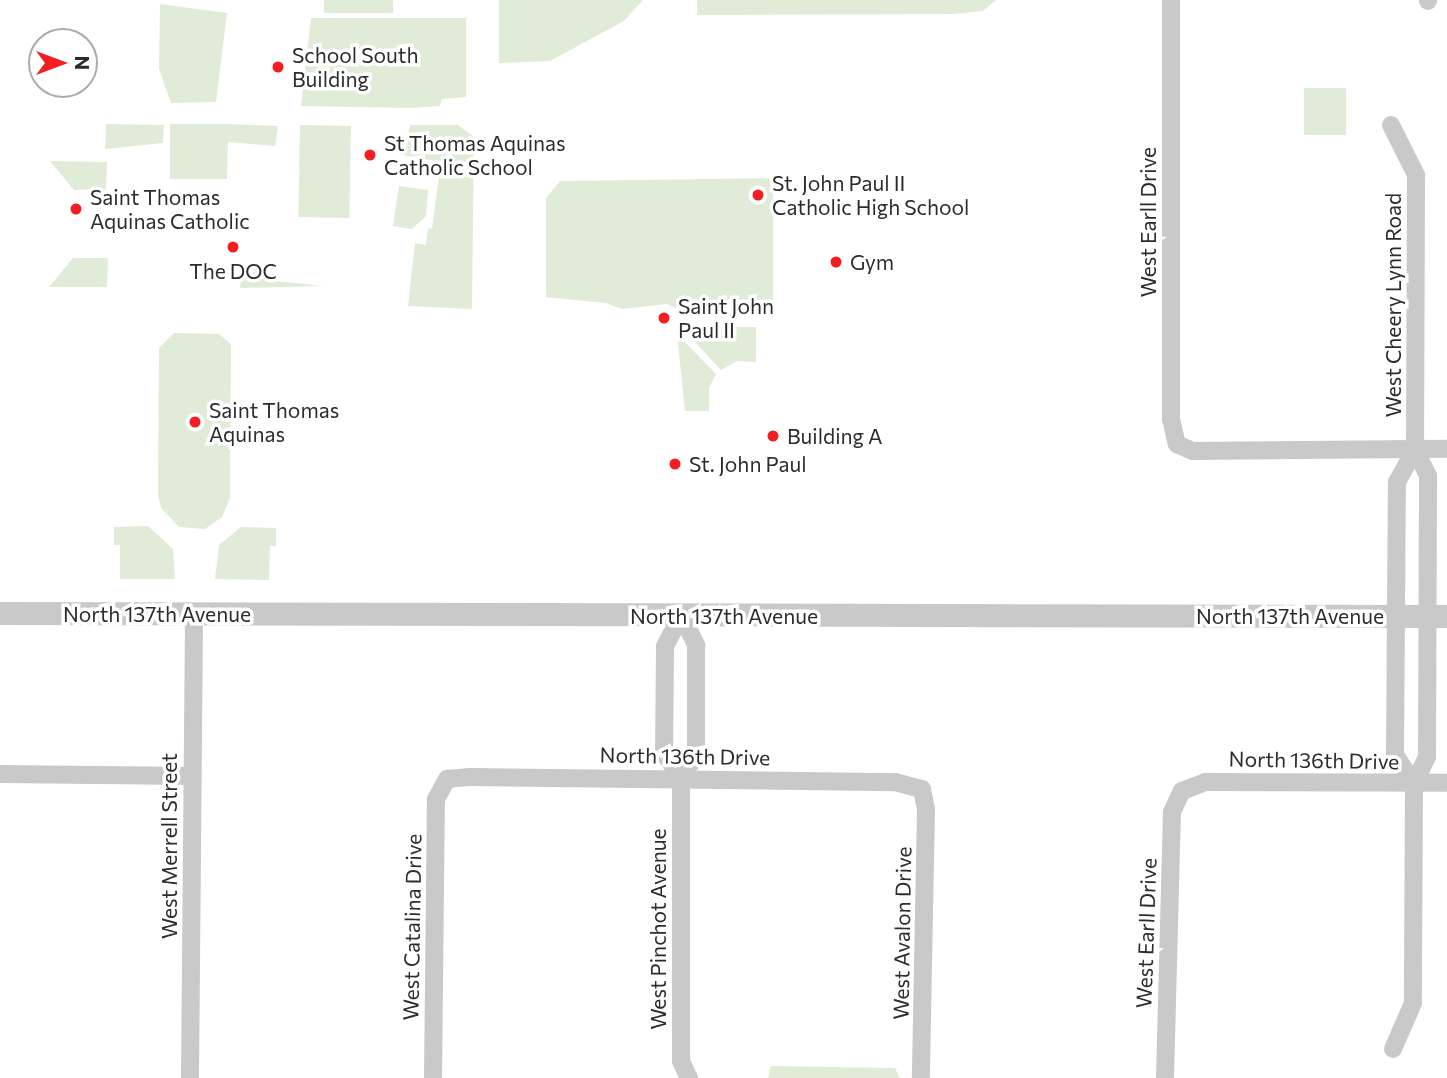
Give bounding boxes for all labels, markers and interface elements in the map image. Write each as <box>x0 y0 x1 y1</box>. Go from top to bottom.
north arrow <box>28 28 98 98</box>
place label: School South Building <box>292 42 418 92</box>
text: N <box>71 56 94 70</box>
marker: School South Building <box>270 59 286 75</box>
place label: St Thomas Aquinas Catholic School <box>384 130 566 180</box>
marker: St Thomas Aquinas Catholic School <box>362 147 378 163</box>
street label: West Earll Drive <box>1135 147 1161 297</box>
place label: St. John Paul II Catholic High School <box>772 170 969 220</box>
place label: Saint Thomas Aquinas Catholic <box>90 184 250 234</box>
marker: St. John Paul II Catholic High School <box>750 187 766 203</box>
street label: West Cheery Lynn Road <box>1380 193 1406 417</box>
marker: Saint Thomas Aquinas Catholic <box>68 201 84 217</box>
marker: The DOC <box>225 239 241 255</box>
place label: Gym <box>850 249 894 275</box>
marker: Gym <box>828 254 844 270</box>
place label: The DOC <box>189 258 277 284</box>
place label: Saint John Paul II <box>678 293 774 343</box>
marker: Saint John Paul II <box>656 310 672 326</box>
place label: Saint Thomas Aquinas <box>209 397 339 447</box>
marker: Saint Thomas Aquinas <box>187 414 203 430</box>
place label: Building A <box>787 423 882 449</box>
marker: Building A <box>765 428 781 444</box>
place label: St. John Paul <box>689 451 807 477</box>
marker: St. John Paul <box>667 456 683 472</box>
street label: North 137th Avenue <box>63 601 251 627</box>
street label: North 137th Avenue <box>630 603 818 629</box>
street label: North 137th Avenue <box>1196 603 1384 629</box>
street label: North 136th Drive <box>600 742 770 770</box>
street label: North 136th Drive <box>1229 746 1399 774</box>
street label: West Merrell Street <box>156 753 182 939</box>
street label: West Pinchot Avenue <box>645 828 671 1030</box>
street label: West Catalina Drive <box>398 833 426 1021</box>
street label: West Avalon Drive <box>888 846 916 1020</box>
street label: West Earll Drive <box>1131 857 1161 1009</box>

